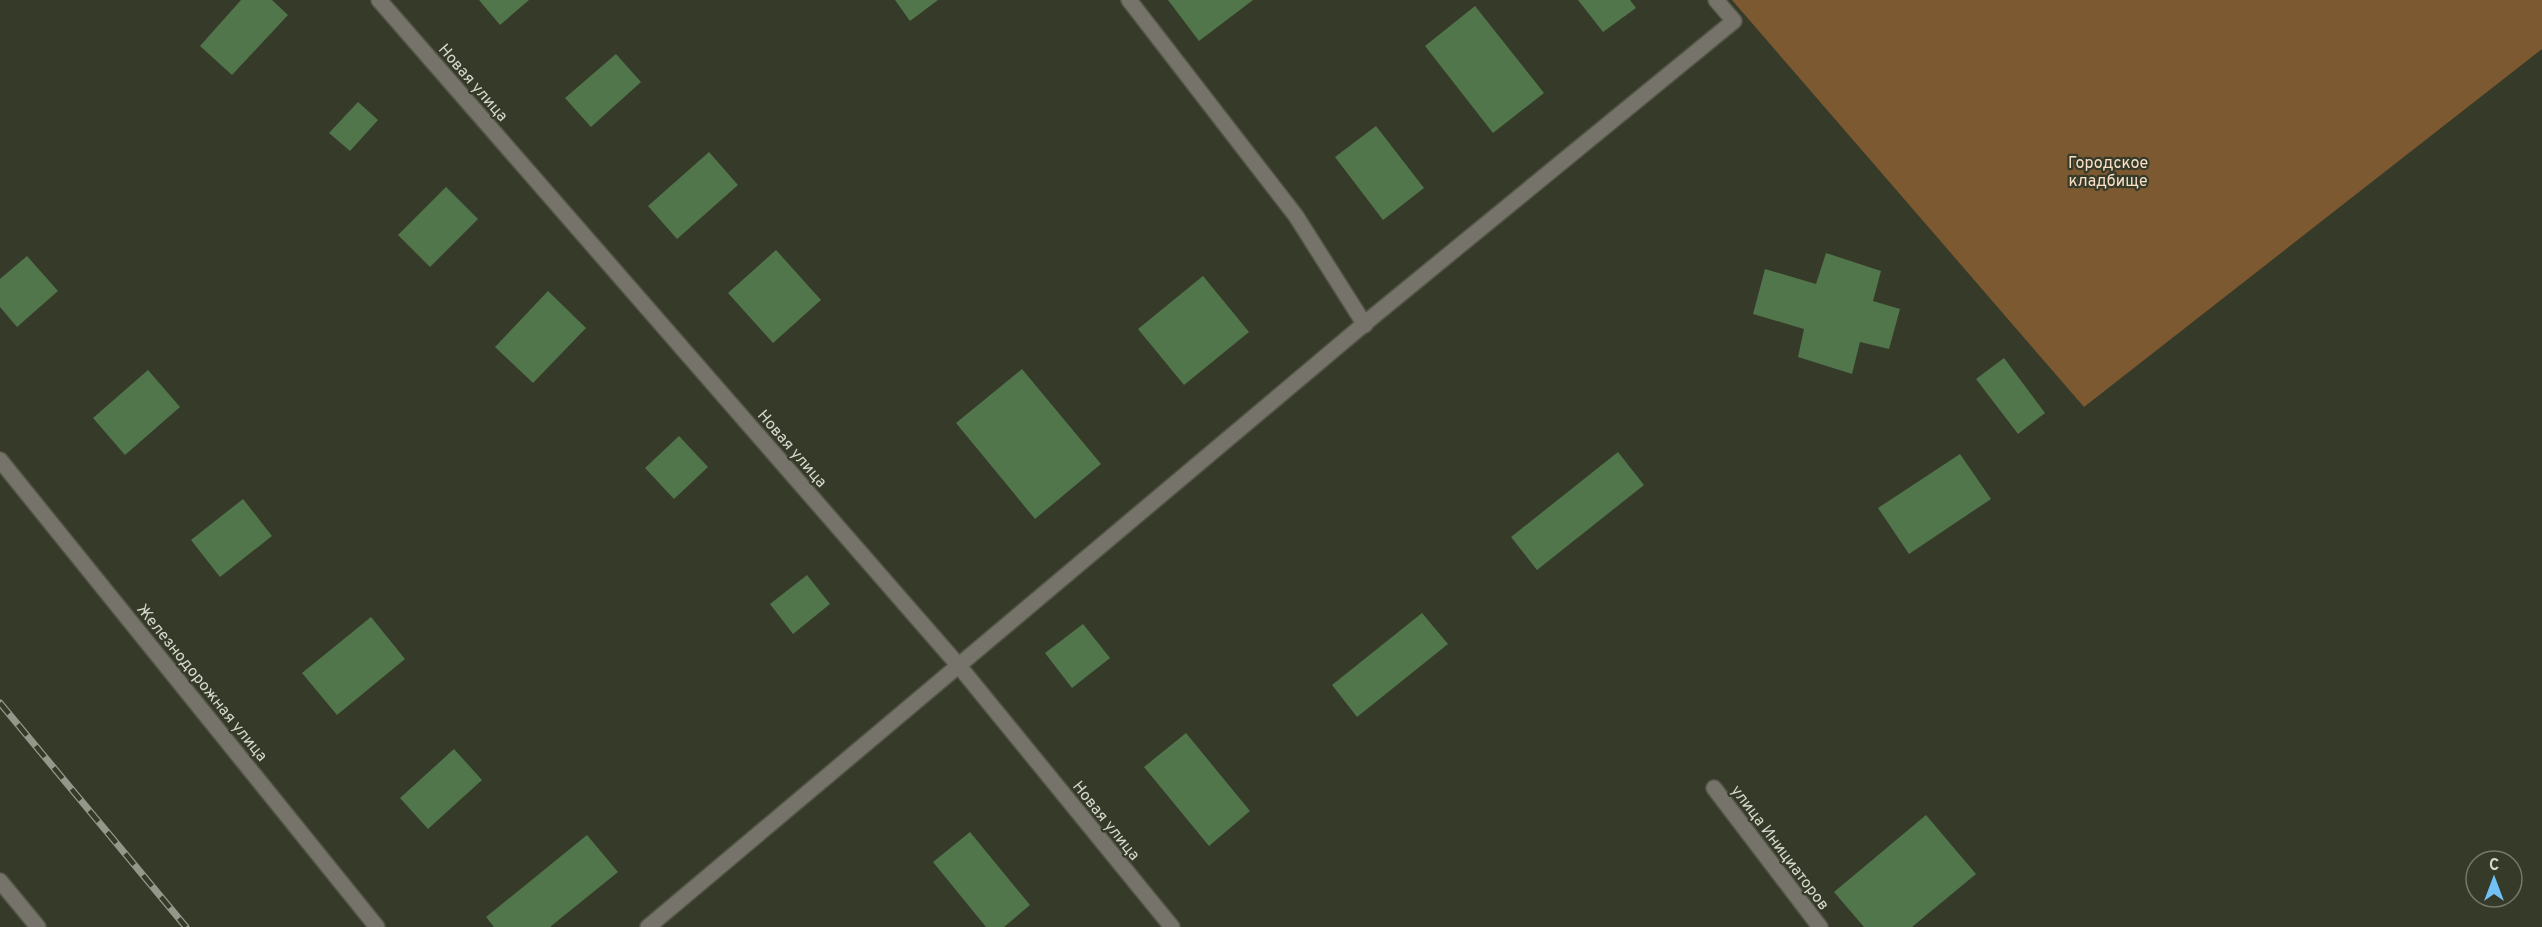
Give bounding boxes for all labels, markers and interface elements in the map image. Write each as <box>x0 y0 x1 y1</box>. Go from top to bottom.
street label: Новая улица <box>433 40 512 126</box>
park label: Городское кладбище <box>2068 154 2148 192</box>
street label: Новая улица <box>752 406 831 492</box>
street label: Железнодорожная улица <box>132 600 271 766</box>
street label: Новая улица <box>1067 777 1144 865</box>
street label: улица Инициаторов <box>1726 782 1833 915</box>
north arrow <box>2464 849 2524 909</box>
text: С <box>2489 856 2499 876</box>

